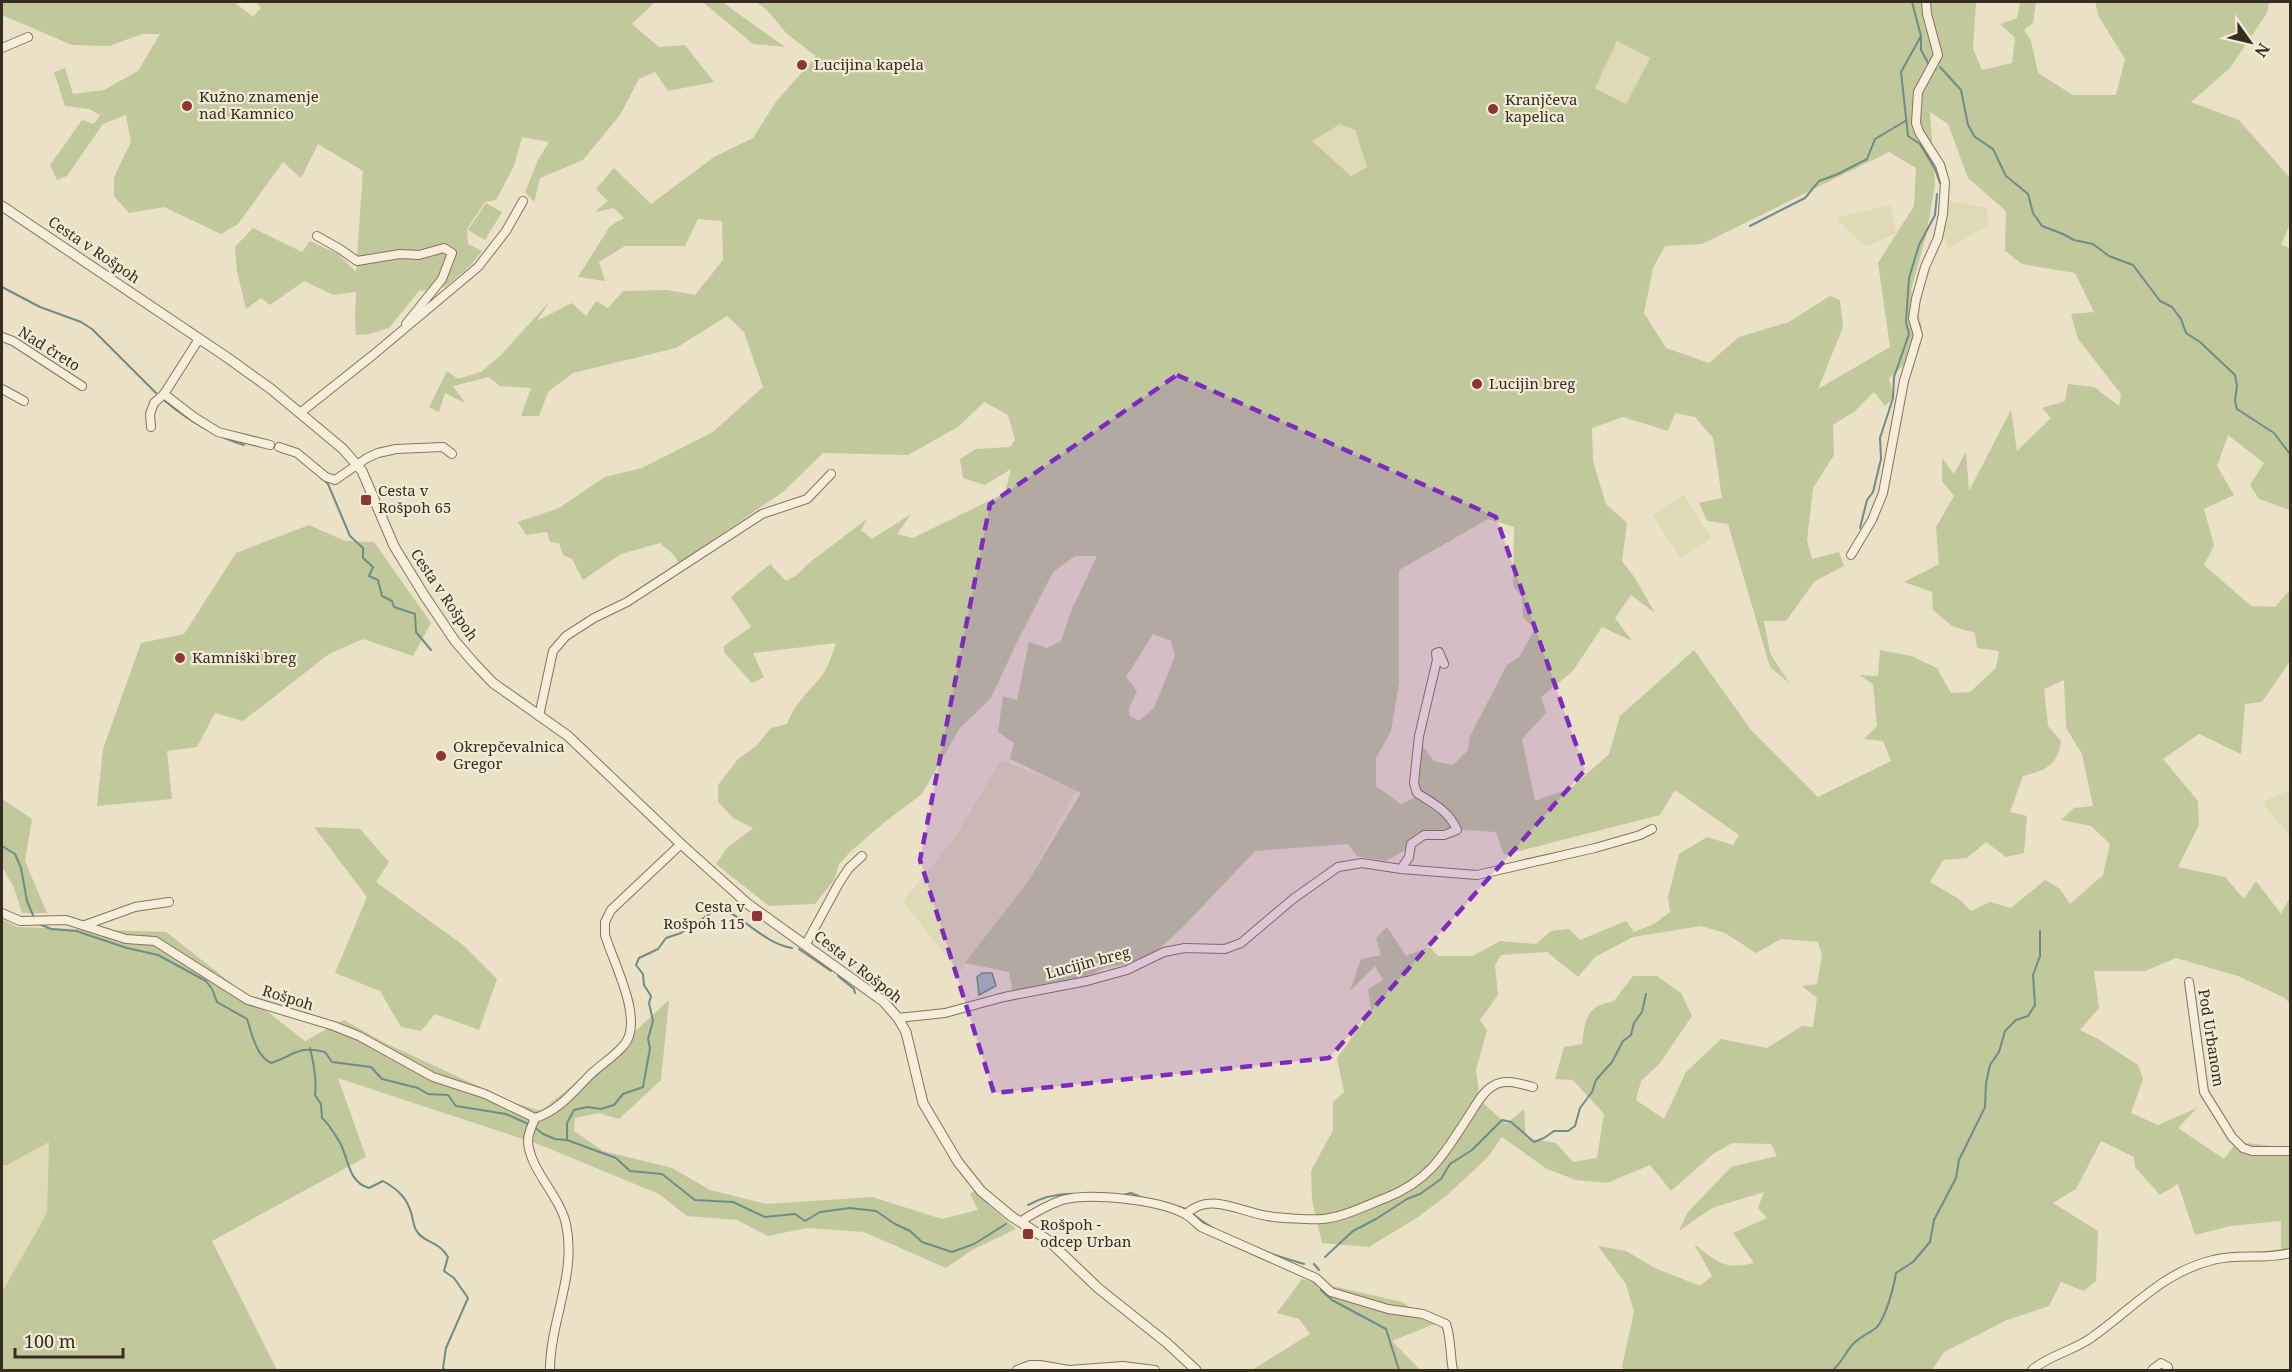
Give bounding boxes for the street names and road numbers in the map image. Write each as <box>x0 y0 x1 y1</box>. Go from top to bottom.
street label: Cesta v Rošpoh <box>45 211 145 288</box>
street label: Nad čreto <box>15 321 84 375</box>
street label: Cesta v Rošpoh <box>407 545 483 645</box>
street label: Cesta v Rošpoh <box>810 925 907 1007</box>
street label: Lucijin breg <box>1043 941 1132 983</box>
street label: Rošpoh <box>260 980 317 1014</box>
street label: Pod Urbanom <box>2194 987 2230 1088</box>

